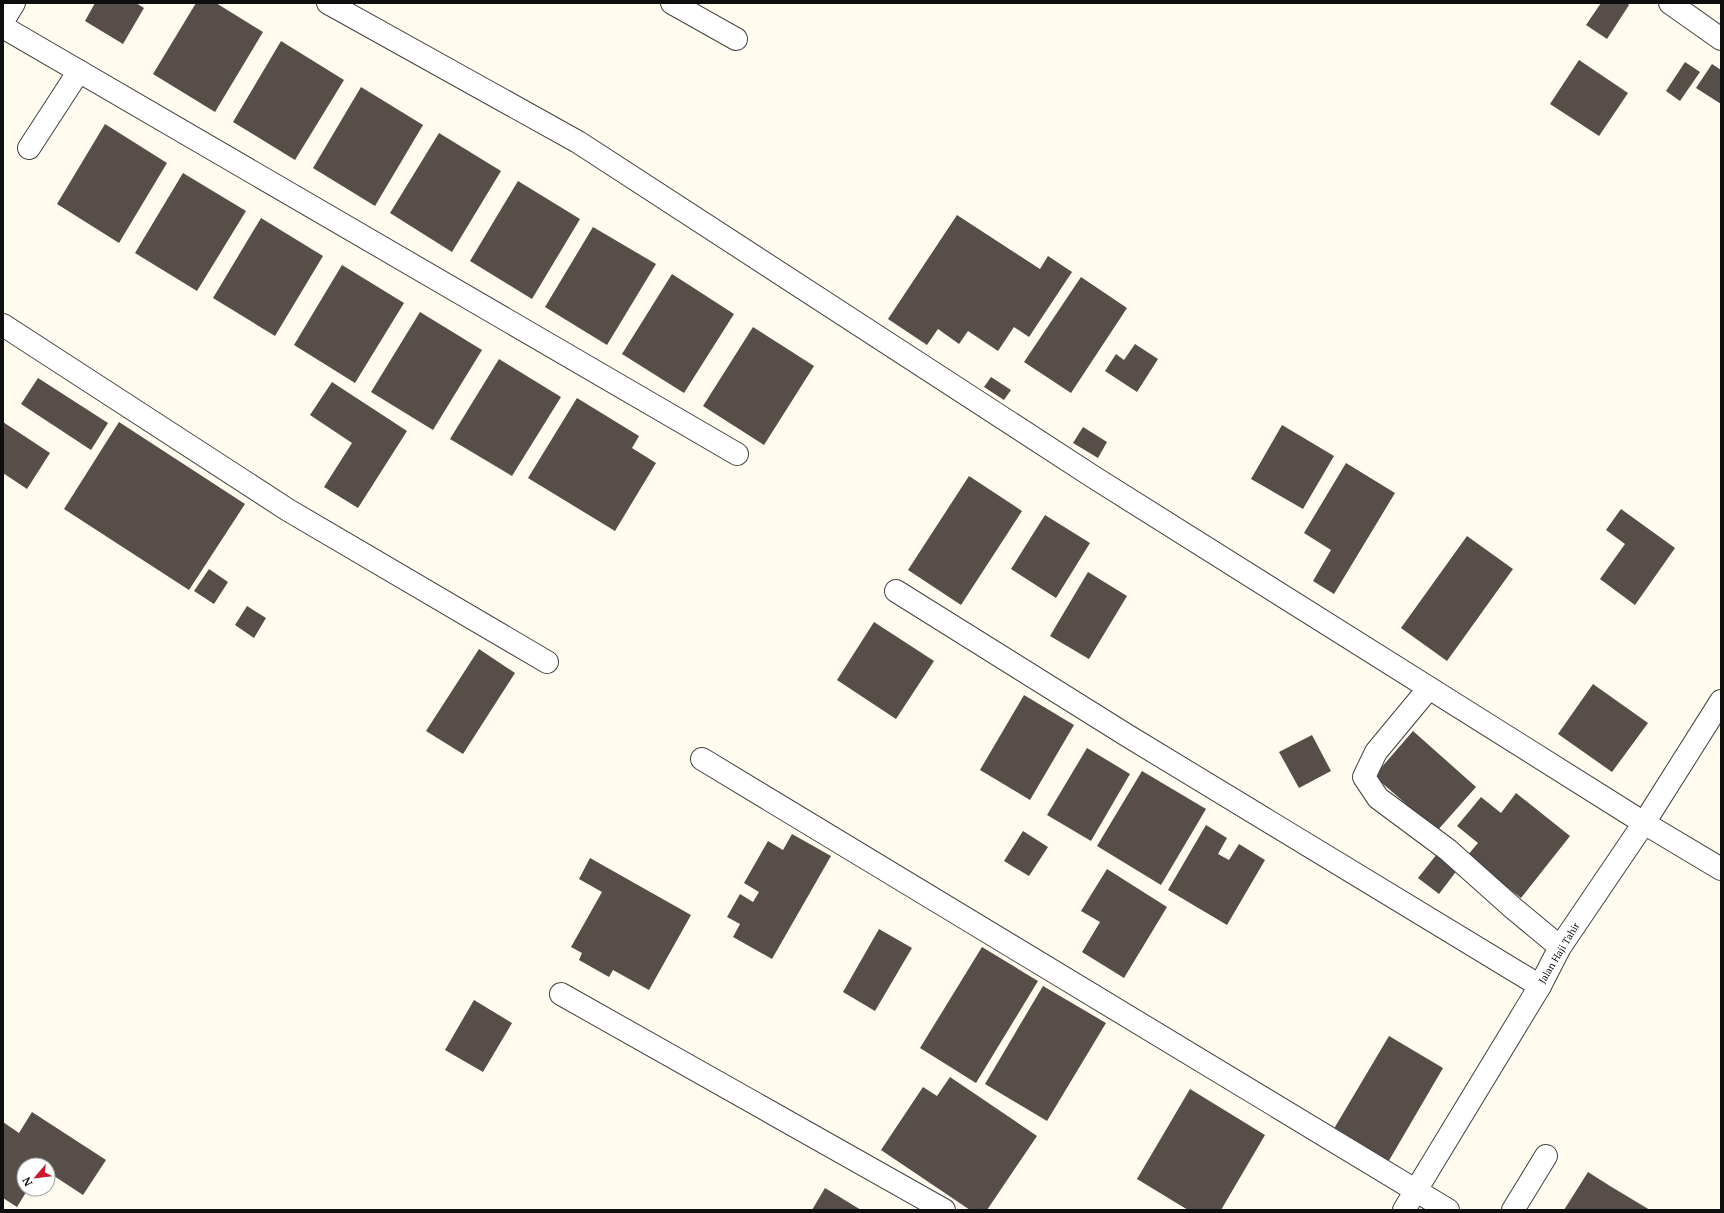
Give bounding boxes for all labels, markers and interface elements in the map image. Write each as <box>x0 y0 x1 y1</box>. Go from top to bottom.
street label: Jalan Haji Tahir <box>1536 920 1582 986</box>
north arrow <box>16 1157 56 1197</box>
text: N <box>19 1174 35 1189</box>

